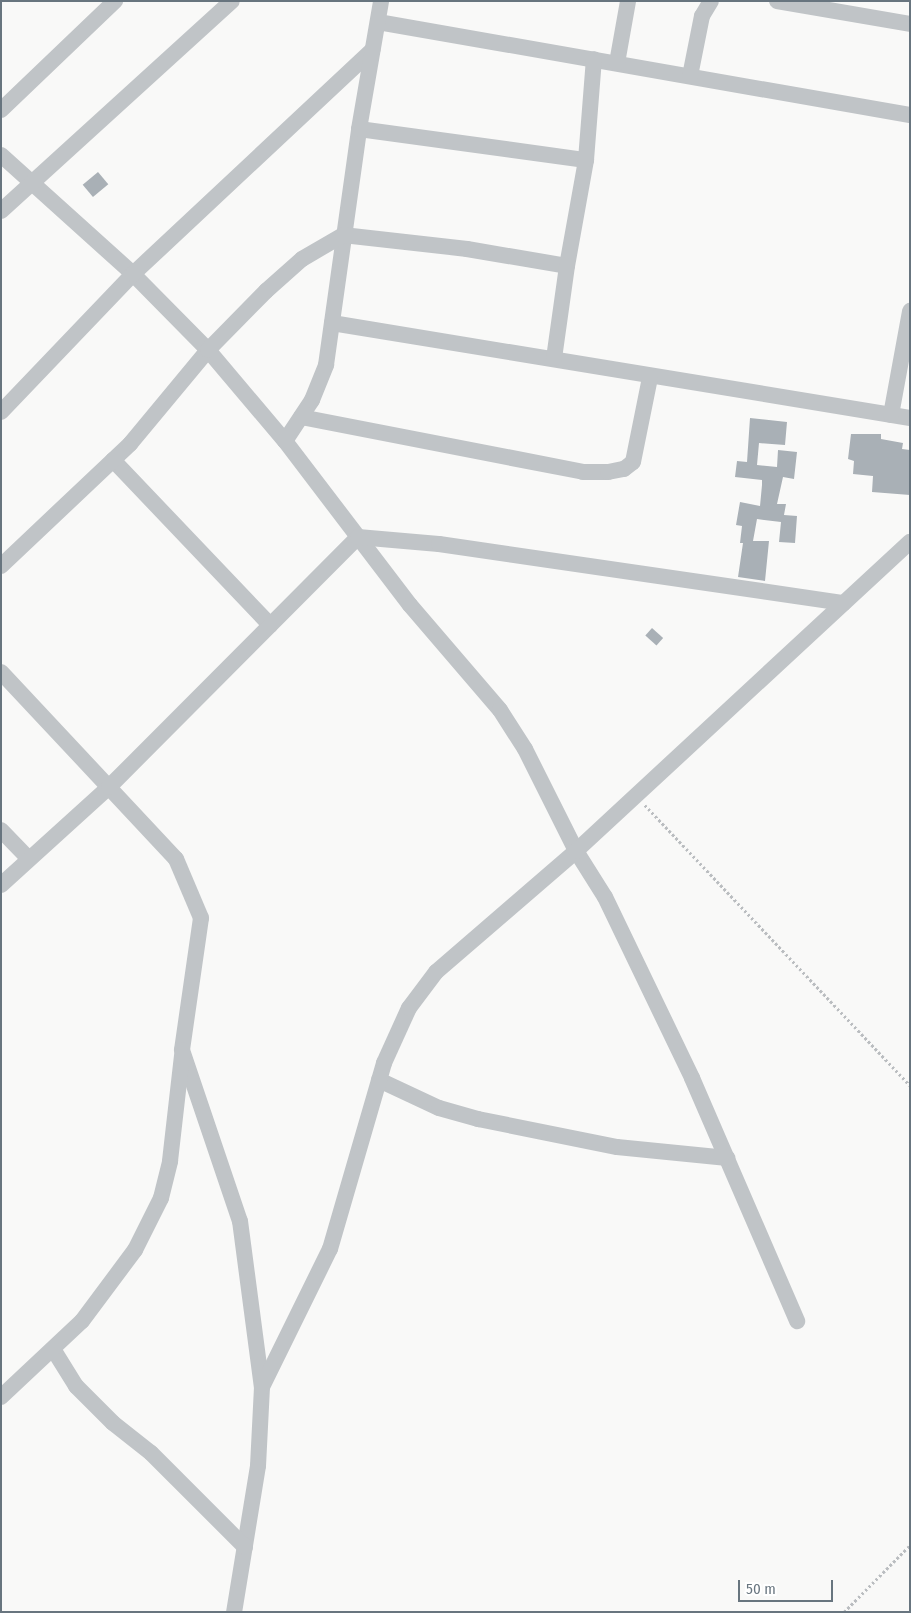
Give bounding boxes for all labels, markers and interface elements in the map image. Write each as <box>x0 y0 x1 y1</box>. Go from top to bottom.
scale bar <box>741 1570 836 1602</box>
text: 50 m <box>746 1580 776 1598</box>

